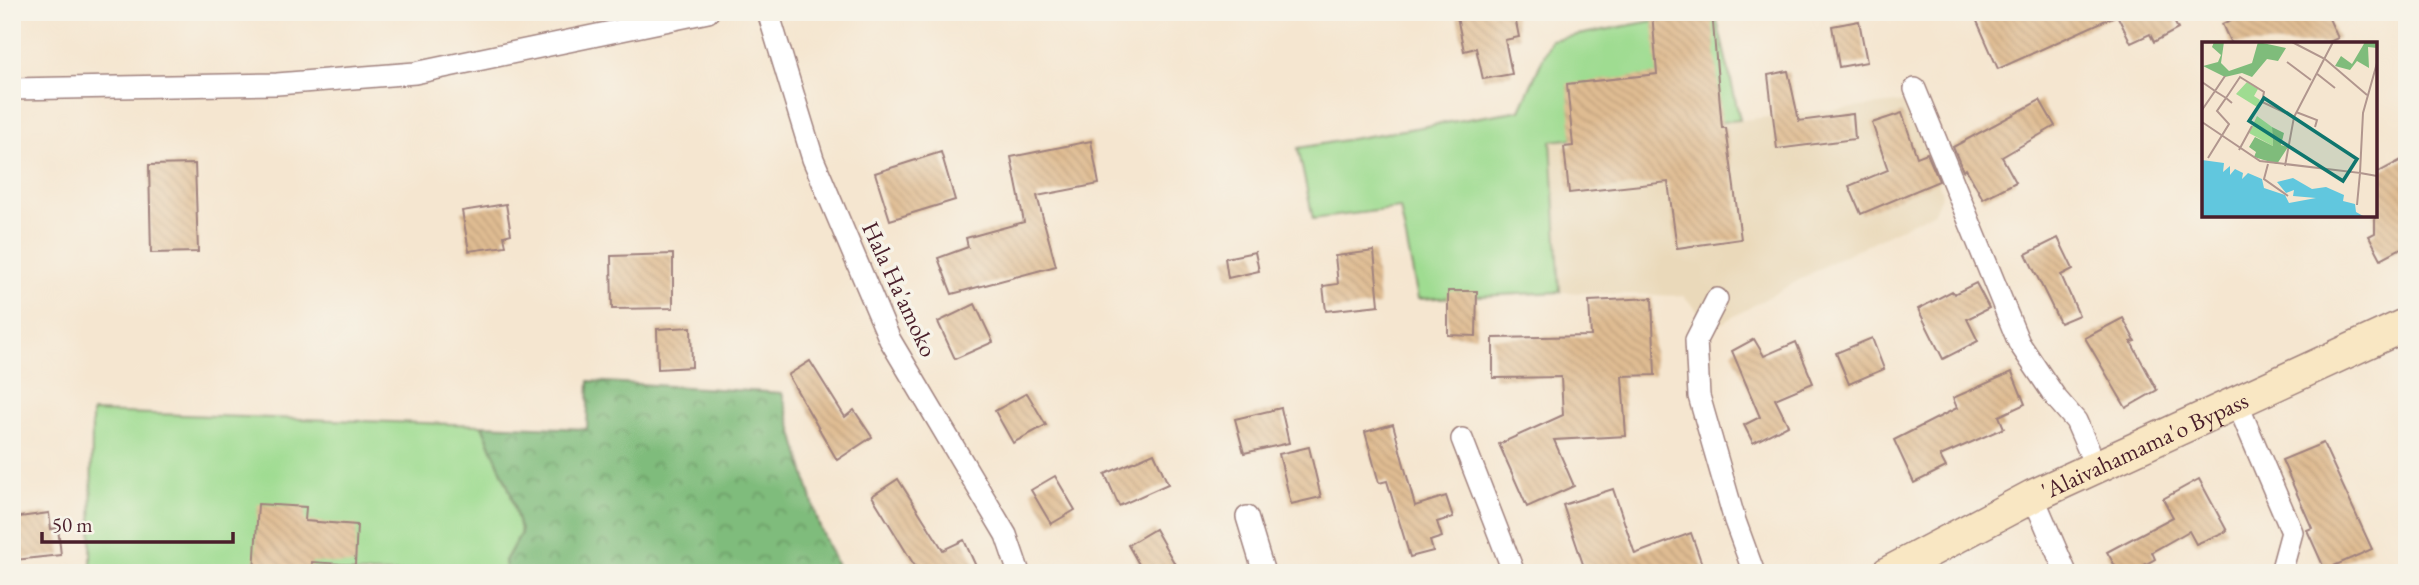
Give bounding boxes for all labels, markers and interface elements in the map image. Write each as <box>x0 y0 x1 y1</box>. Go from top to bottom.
inset map <box>2202 42 2377 217</box>
street label: Hala Ha'amoko <box>855 216 945 362</box>
street label: 'Alaivahamama'o Bypass <box>2036 384 2253 506</box>
scale bar <box>42 501 233 545</box>
text: 50 m <box>52 511 93 538</box>

